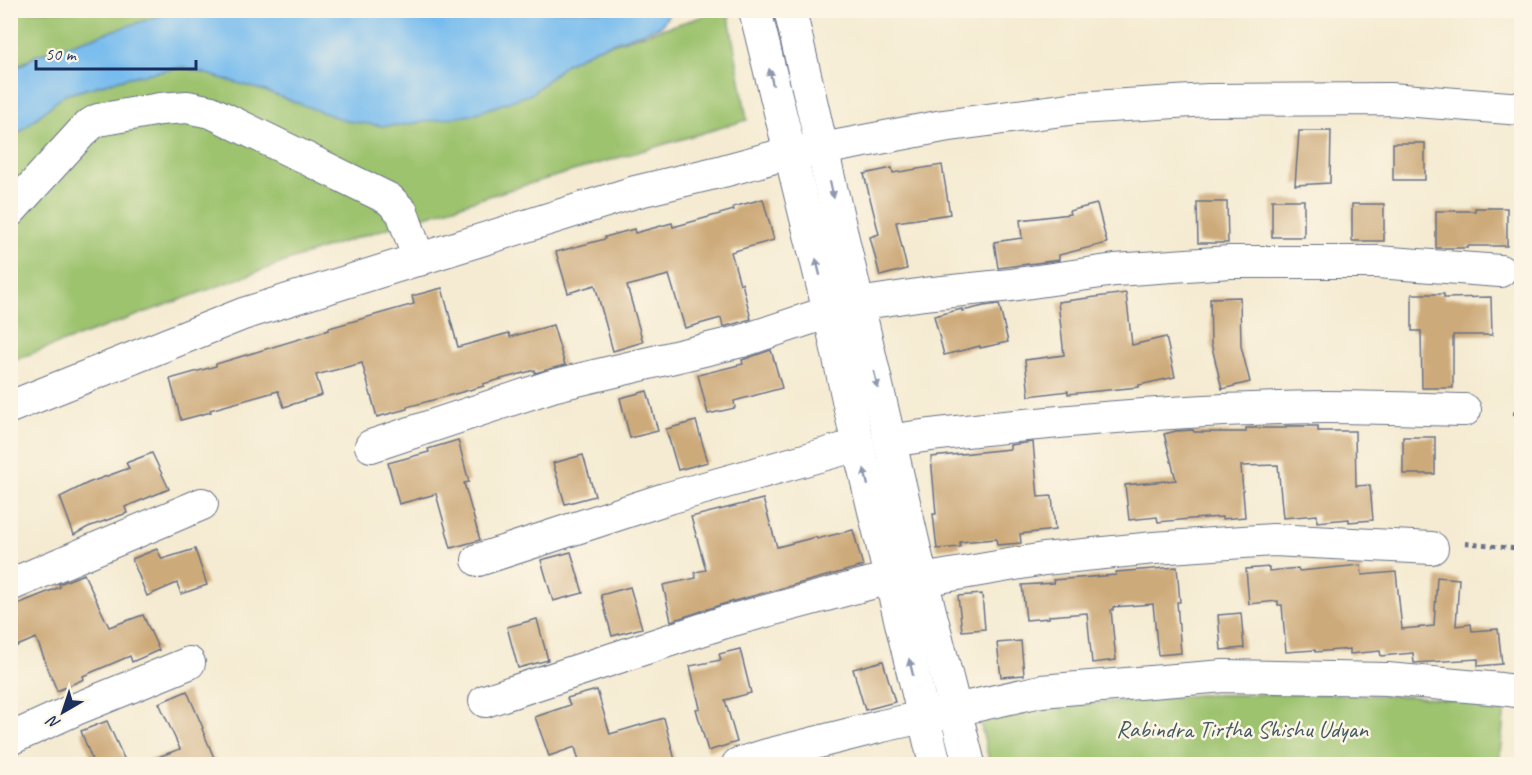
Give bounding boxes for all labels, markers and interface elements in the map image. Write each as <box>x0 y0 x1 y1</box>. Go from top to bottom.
scale bar <box>36 33 196 71</box>
text: 50 m <box>45 43 78 65</box>
one-way arrow <box>766 67 775 86</box>
one-way arrow <box>827 181 837 199</box>
one-way arrow <box>812 257 822 276</box>
one-way arrow <box>872 371 881 390</box>
one-way arrow <box>861 467 870 486</box>
one-way arrow <box>906 658 916 676</box>
north arrow <box>33 682 93 742</box>
text: N <box>42 710 64 734</box>
park label: Rabindra Tirtha Shishu Udyan <box>1116 714 1369 744</box>

